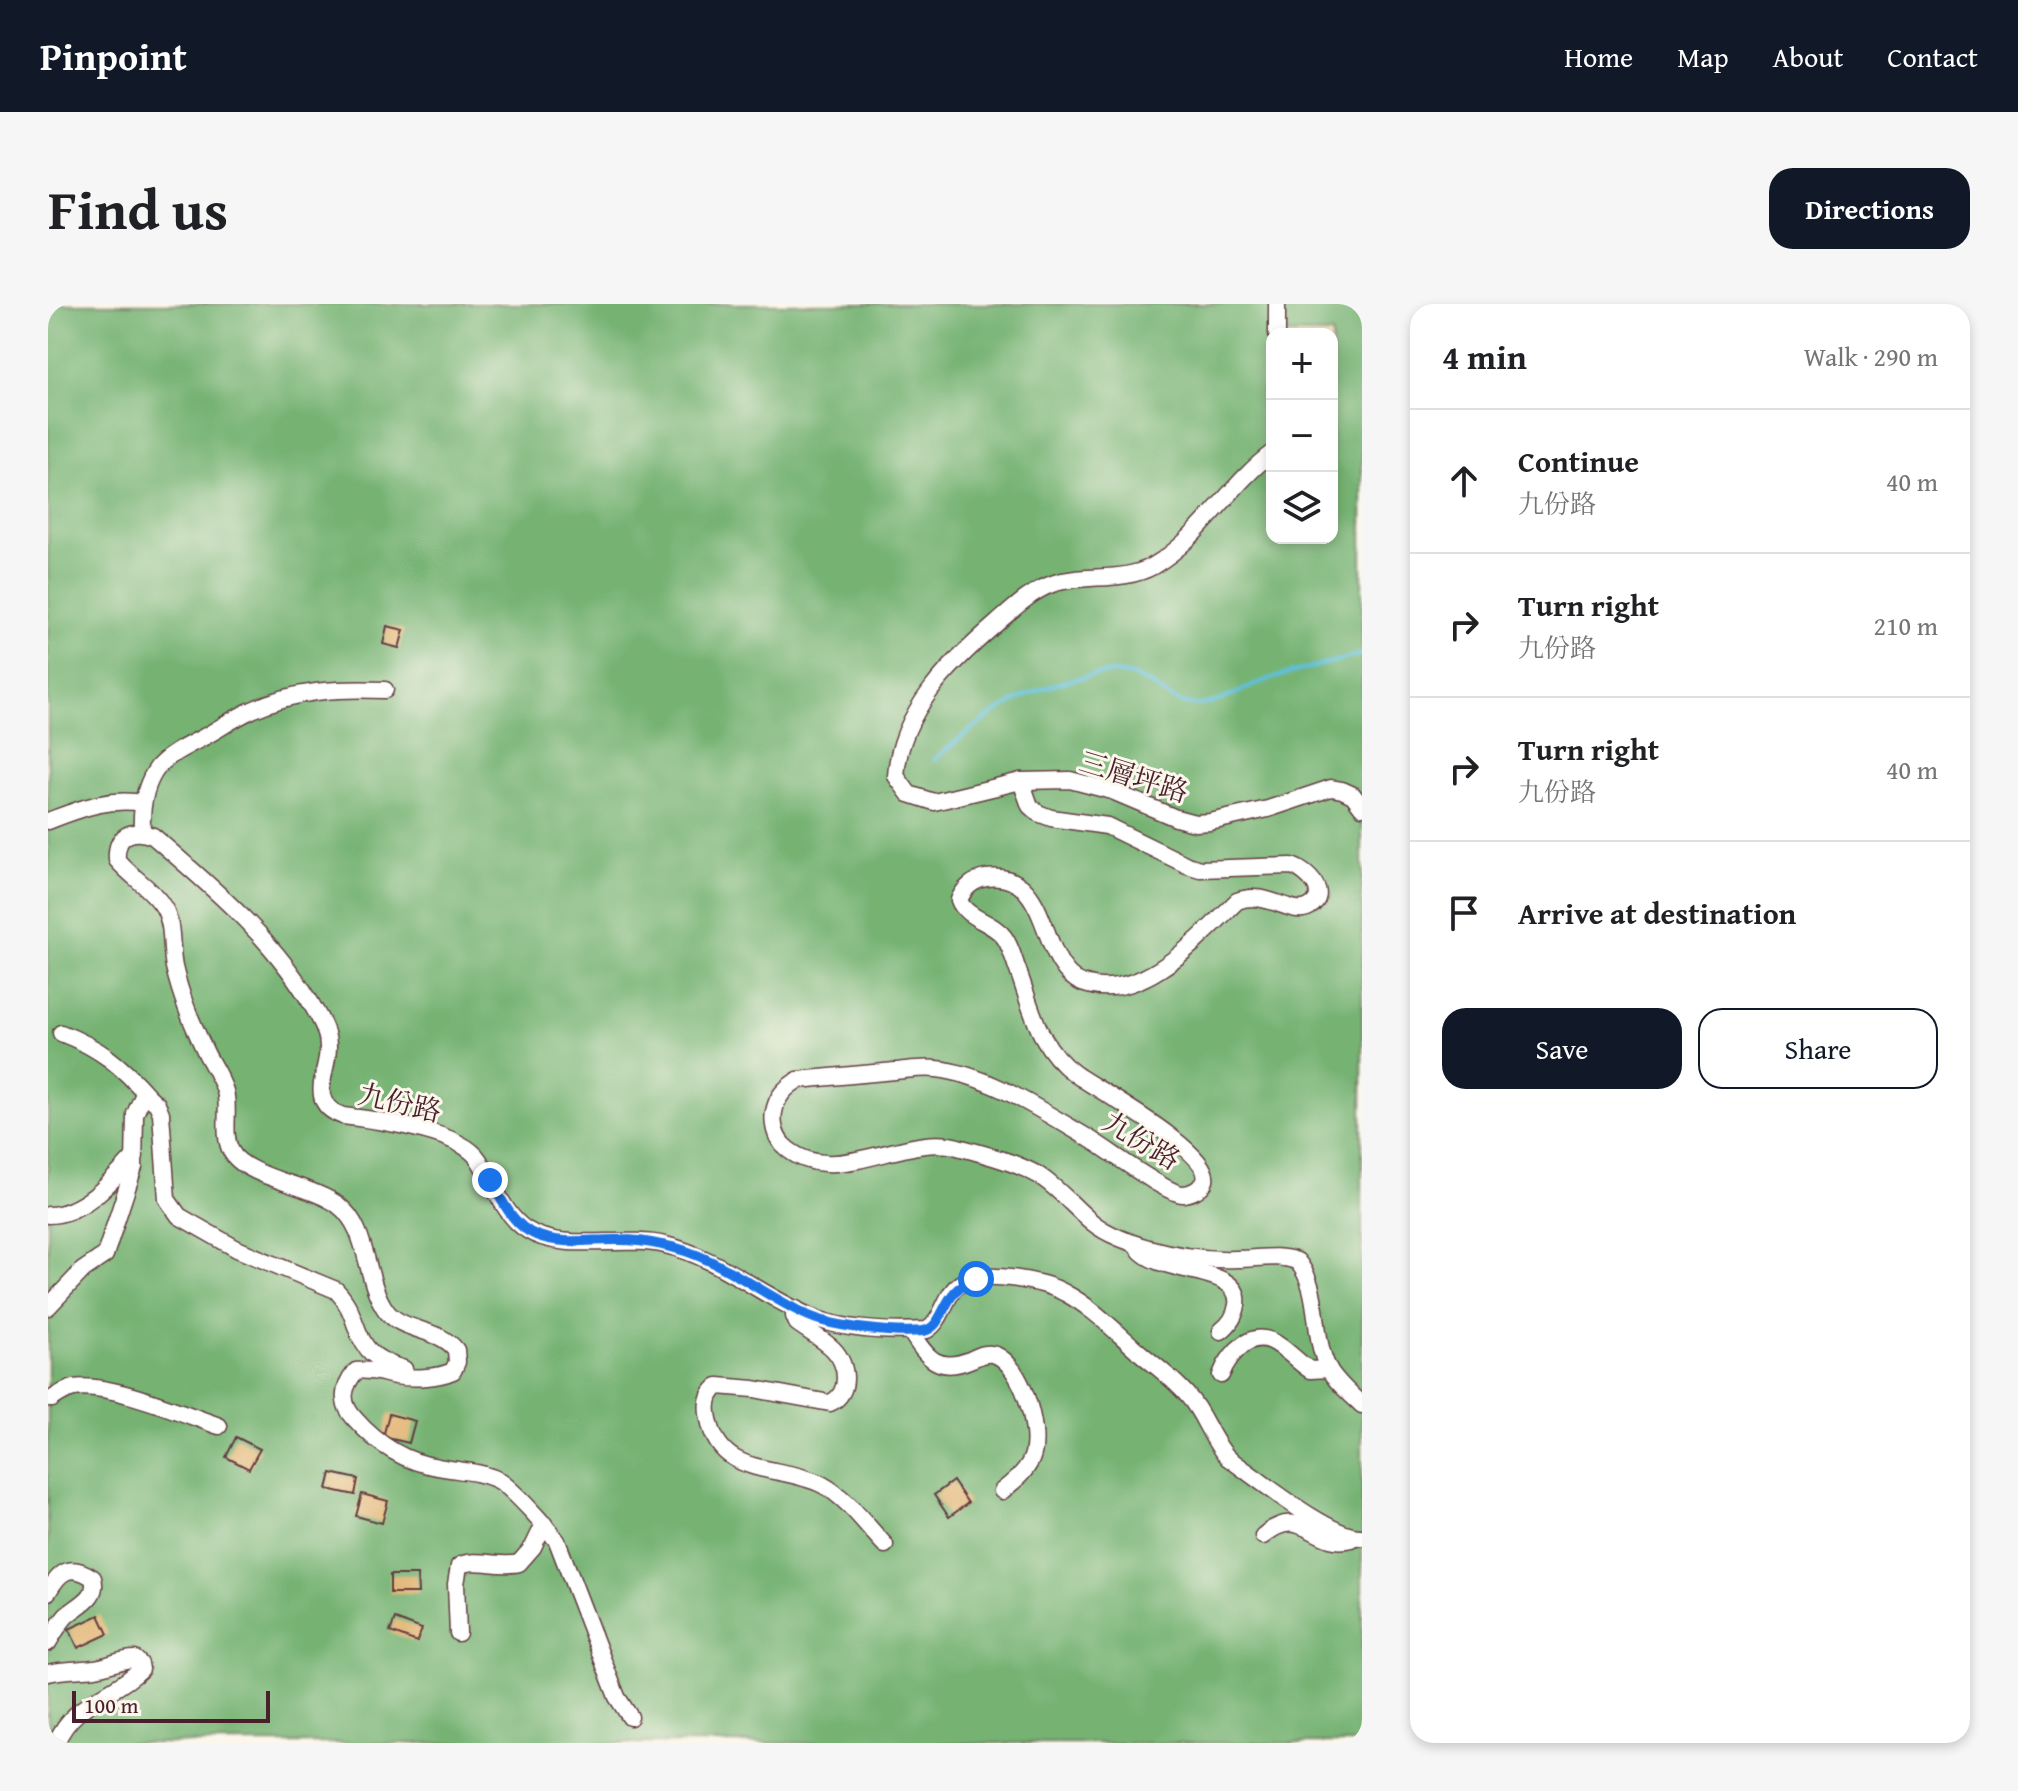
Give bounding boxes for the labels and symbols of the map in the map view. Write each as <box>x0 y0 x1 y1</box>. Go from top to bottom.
street label: 三層坪路 <box>1074 740 1194 812</box>
street label: 九份路 <box>354 1073 446 1131</box>
street label: 九份路 <box>1095 1101 1189 1179</box>
route end <box>472 1162 508 1198</box>
route start <box>958 1261 994 1297</box>
scale bar <box>72 1687 270 1723</box>

